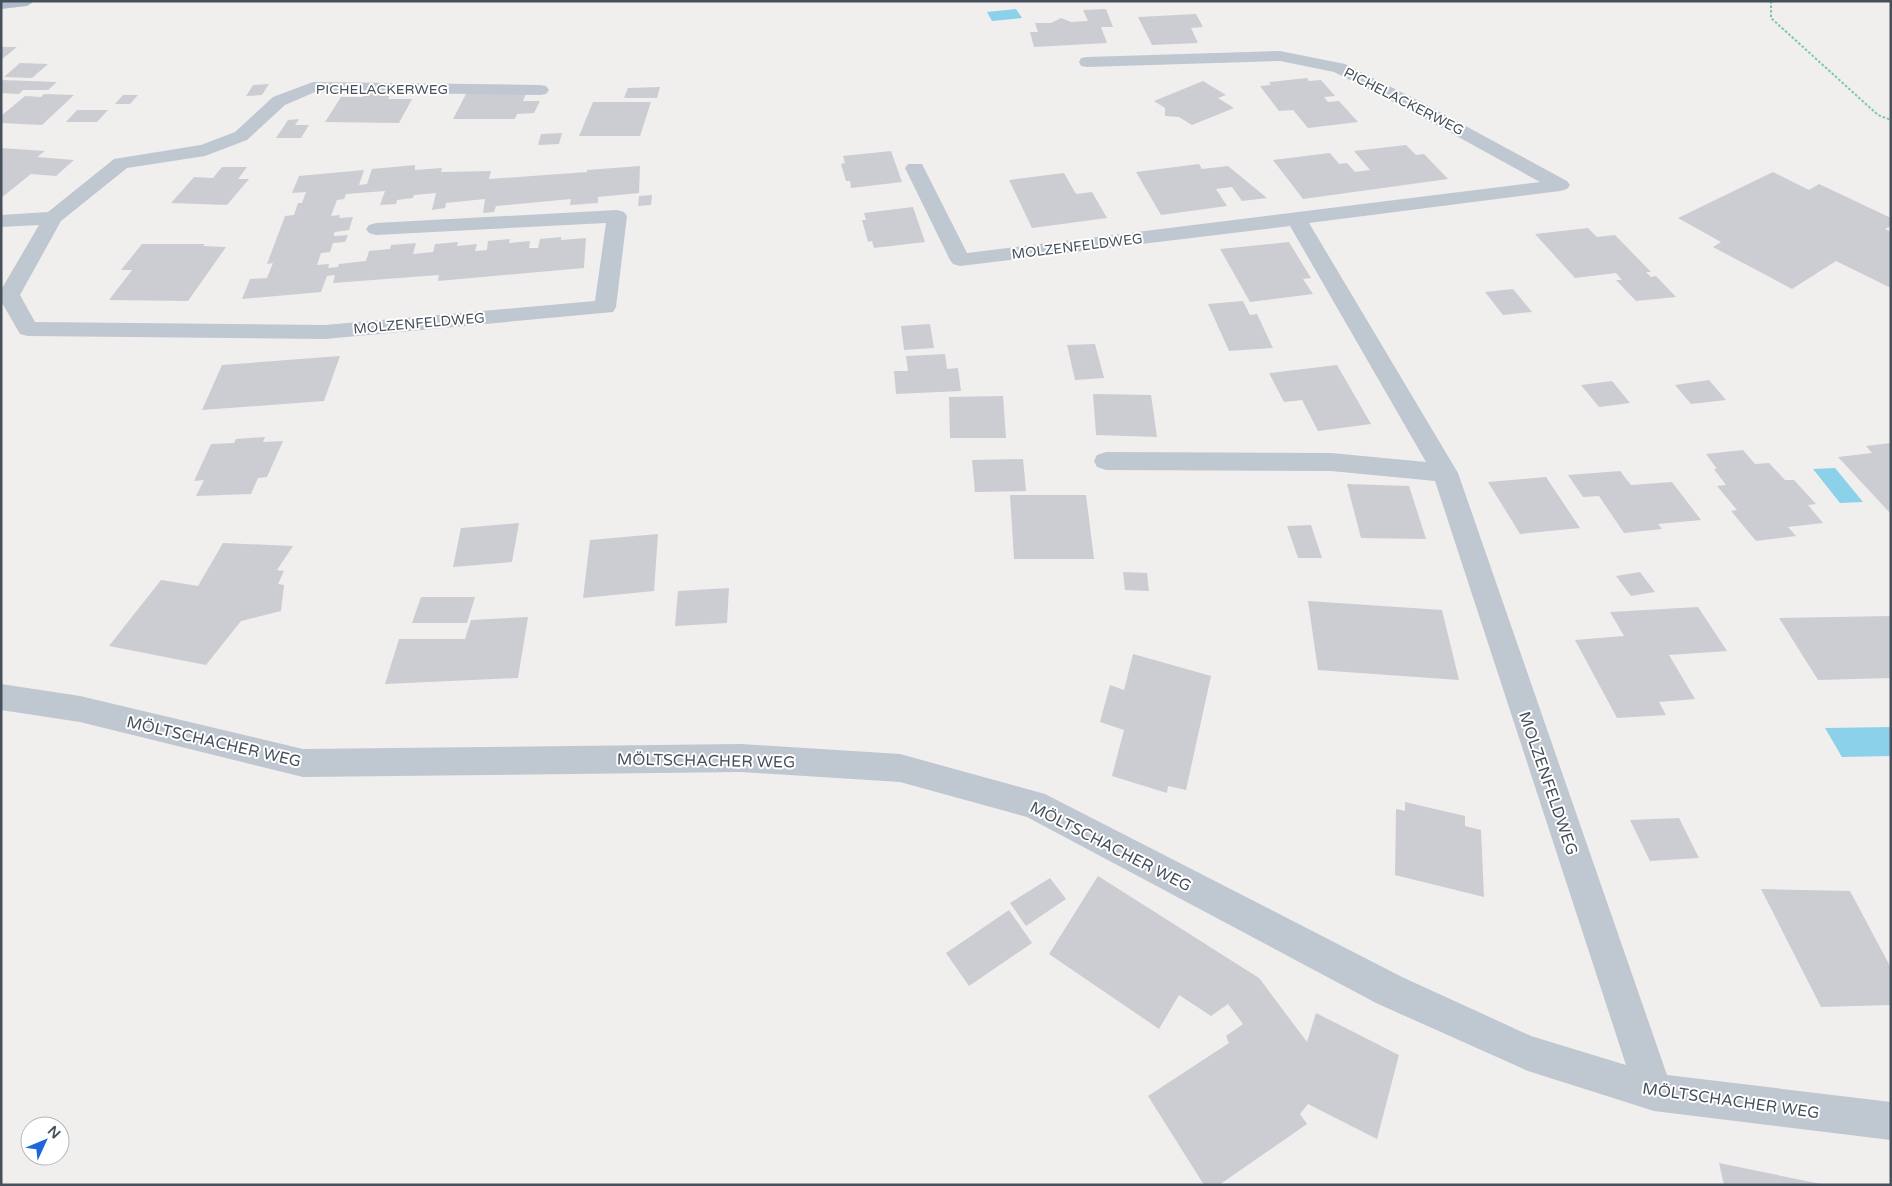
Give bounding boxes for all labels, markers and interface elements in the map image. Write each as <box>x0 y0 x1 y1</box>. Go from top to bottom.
street label: PICHELACKERWEG <box>1341 64 1467 139</box>
street label: PICHELACKERWEG <box>316 81 448 98</box>
street label: MOLZENFELDWEG <box>1011 230 1143 263</box>
street label: MOLZENFELDWEG <box>353 309 485 338</box>
street label: MOLZENFELDWEG <box>1514 709 1582 858</box>
street label: MÖLTSCHACHER WEG <box>125 712 303 772</box>
street label: MÖLTSCHACHER WEG <box>617 749 795 773</box>
street label: MÖLTSCHACHER WEG <box>1027 797 1195 896</box>
street label: MÖLTSCHACHER WEG <box>1641 1079 1821 1123</box>
north arrow <box>20 1116 70 1166</box>
text: N <box>44 1122 64 1142</box>

